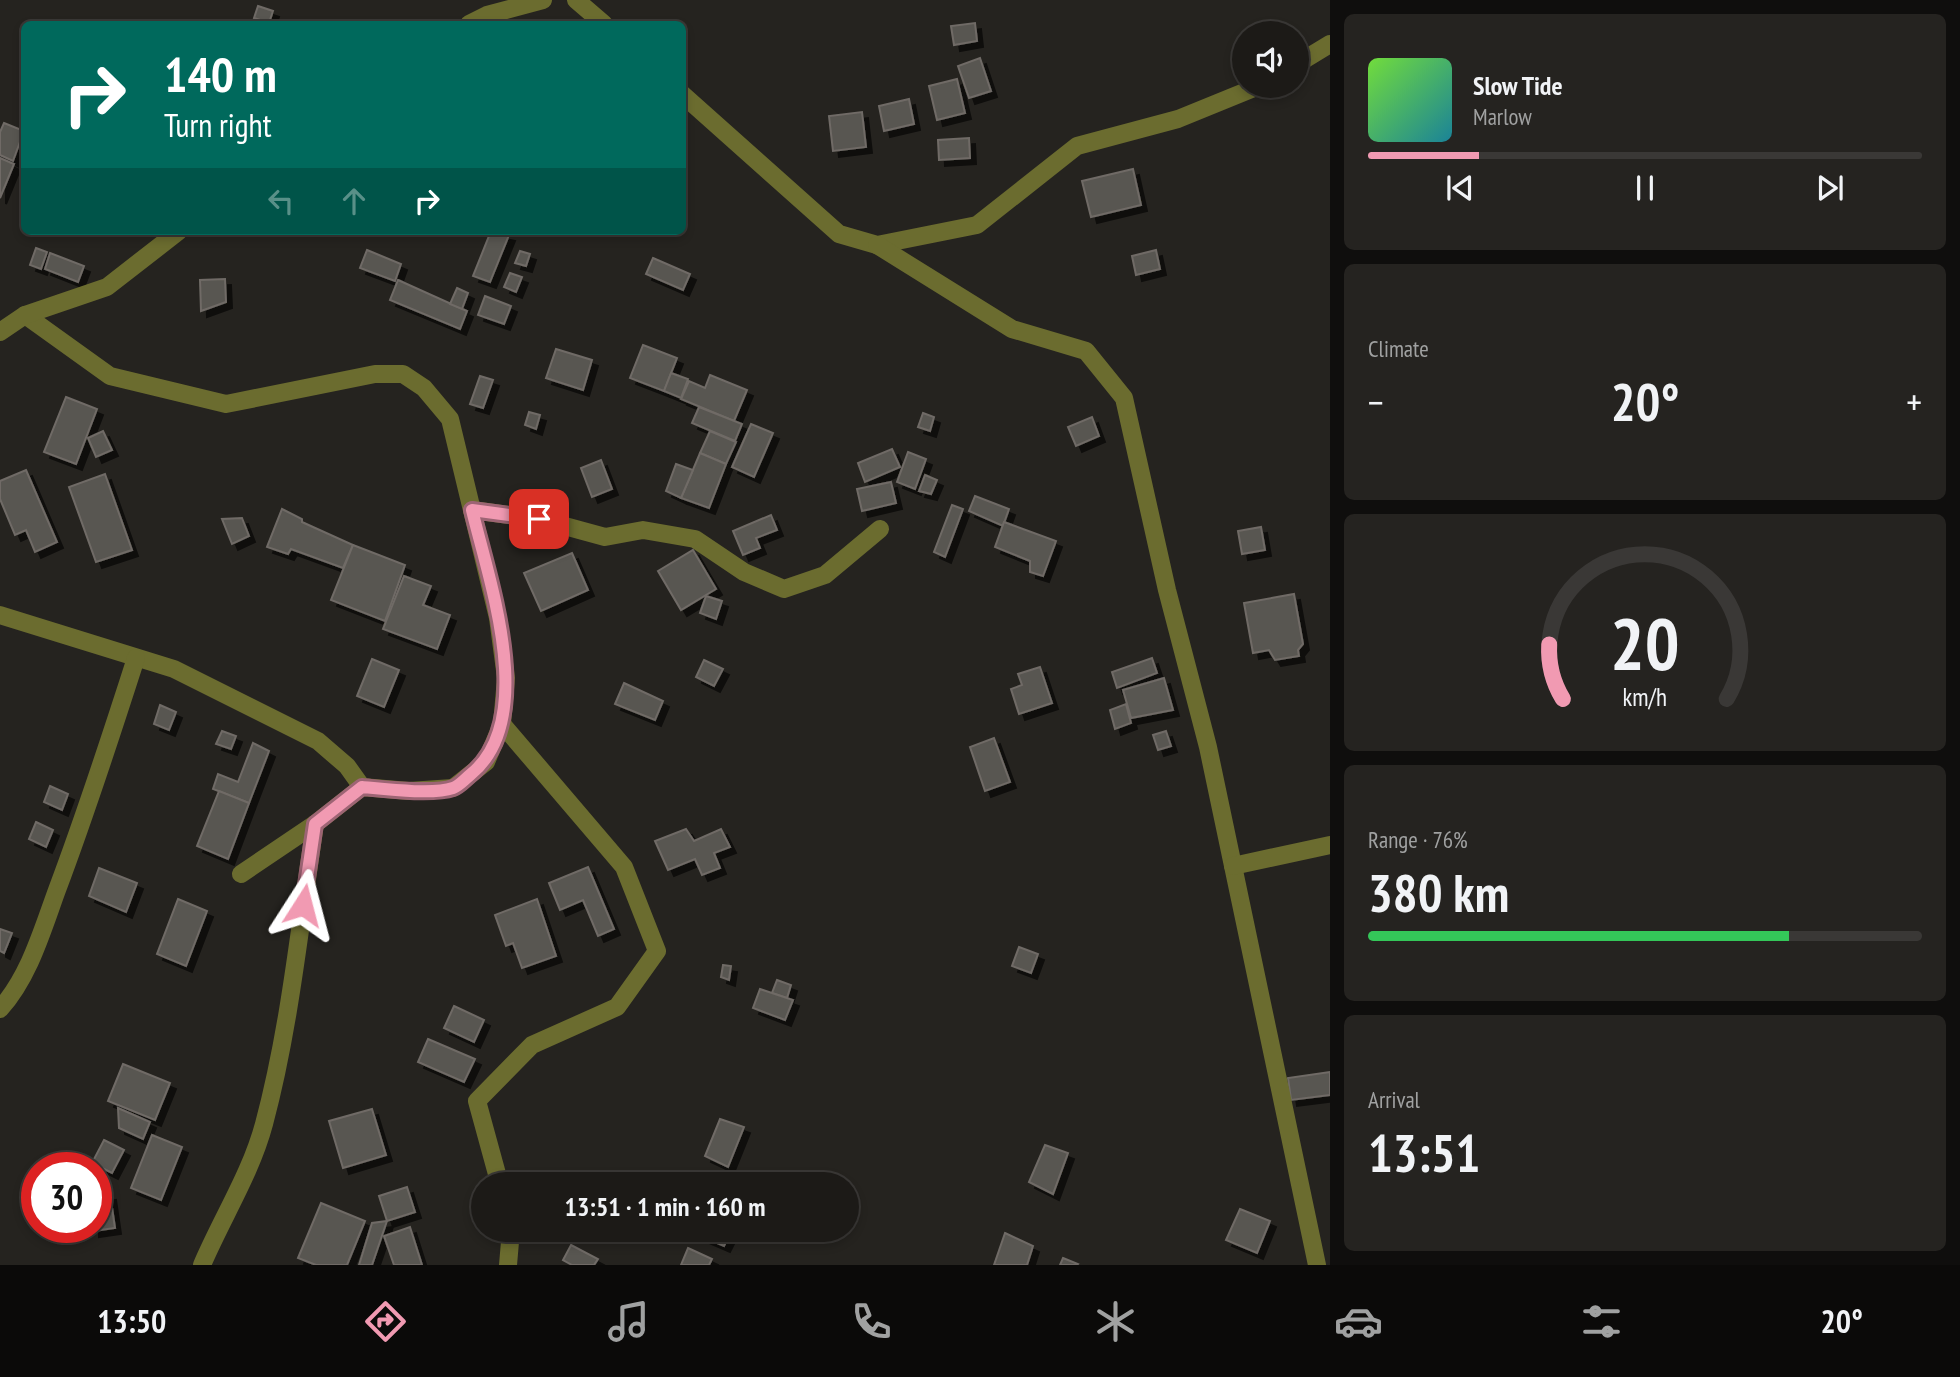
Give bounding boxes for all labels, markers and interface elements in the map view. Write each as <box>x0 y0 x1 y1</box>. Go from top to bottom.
map controls <box>1232 21 1309 98</box>
button: sound <box>1232 21 1309 98</box>
text: 140 m <box>164 42 277 106</box>
icon: right <box>49 49 140 140</box>
text: Slow Tide <box>1473 69 1563 102</box>
text: Marlow <box>1473 102 1532 131</box>
text: Turn right <box>164 104 272 146</box>
icon: previous <box>1441 169 1479 207</box>
icon: pause <box>1626 169 1664 207</box>
icon: next <box>1811 169 1849 207</box>
icon: left <box>262 182 300 220</box>
icon: ahead <box>335 182 373 220</box>
icon: right <box>408 182 446 220</box>
text: Climate <box>1368 334 1429 363</box>
text: 20° <box>1611 368 1679 435</box>
text: − <box>1368 377 1384 426</box>
text: + <box>1906 377 1922 426</box>
pin <box>509 489 569 549</box>
icon: arrive <box>520 500 558 538</box>
text: 20 <box>1610 595 1680 689</box>
text: km/h <box>1623 680 1667 712</box>
text: Range · 76% <box>1368 825 1468 854</box>
text: 380 km <box>1368 859 1509 926</box>
position arrow <box>266 868 340 942</box>
text: Arrival <box>1368 1085 1420 1114</box>
text: 13:51 <box>1368 1119 1480 1186</box>
speed limit sign: 30 <box>21 1152 112 1243</box>
text: 13:51 · 1 min · 160 m <box>565 1190 765 1223</box>
icon: directions <box>361 1297 410 1346</box>
icon: music <box>604 1297 653 1346</box>
icon: phone <box>847 1297 896 1346</box>
icon: climate <box>1091 1297 1140 1346</box>
icon: car <box>1334 1297 1383 1346</box>
icon: filters <box>1577 1297 1626 1346</box>
text: 13:50 <box>97 1300 166 1342</box>
text: 20° <box>1821 1300 1863 1342</box>

